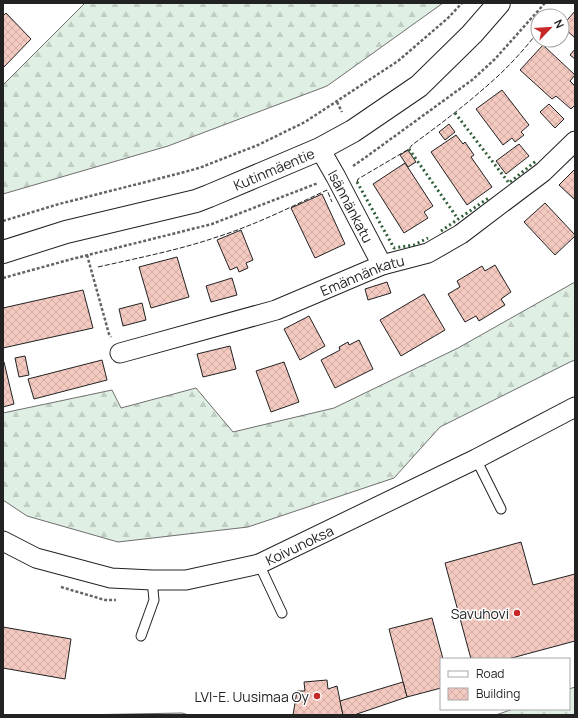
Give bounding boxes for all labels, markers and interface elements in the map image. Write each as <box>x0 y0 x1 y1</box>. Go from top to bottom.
north arrow <box>530 8 570 48</box>
text: N <box>551 17 568 30</box>
street label: Kutinmäentie <box>230 143 317 194</box>
street label: Isännänkatu <box>324 166 378 246</box>
street label: Emännänkatu <box>317 250 406 300</box>
street label: Koivunoksa <box>262 520 336 569</box>
place label: Savuhovi <box>451 604 509 623</box>
marker: Savuhovi <box>512 608 522 618</box>
legend <box>440 658 570 710</box>
text: Road <box>476 665 504 682</box>
text: Building <box>476 685 520 702</box>
place label: LVI-E. Uusimaa Oy <box>195 687 310 706</box>
marker: LVI-E. Uusimaa Oy <box>312 691 322 701</box>

